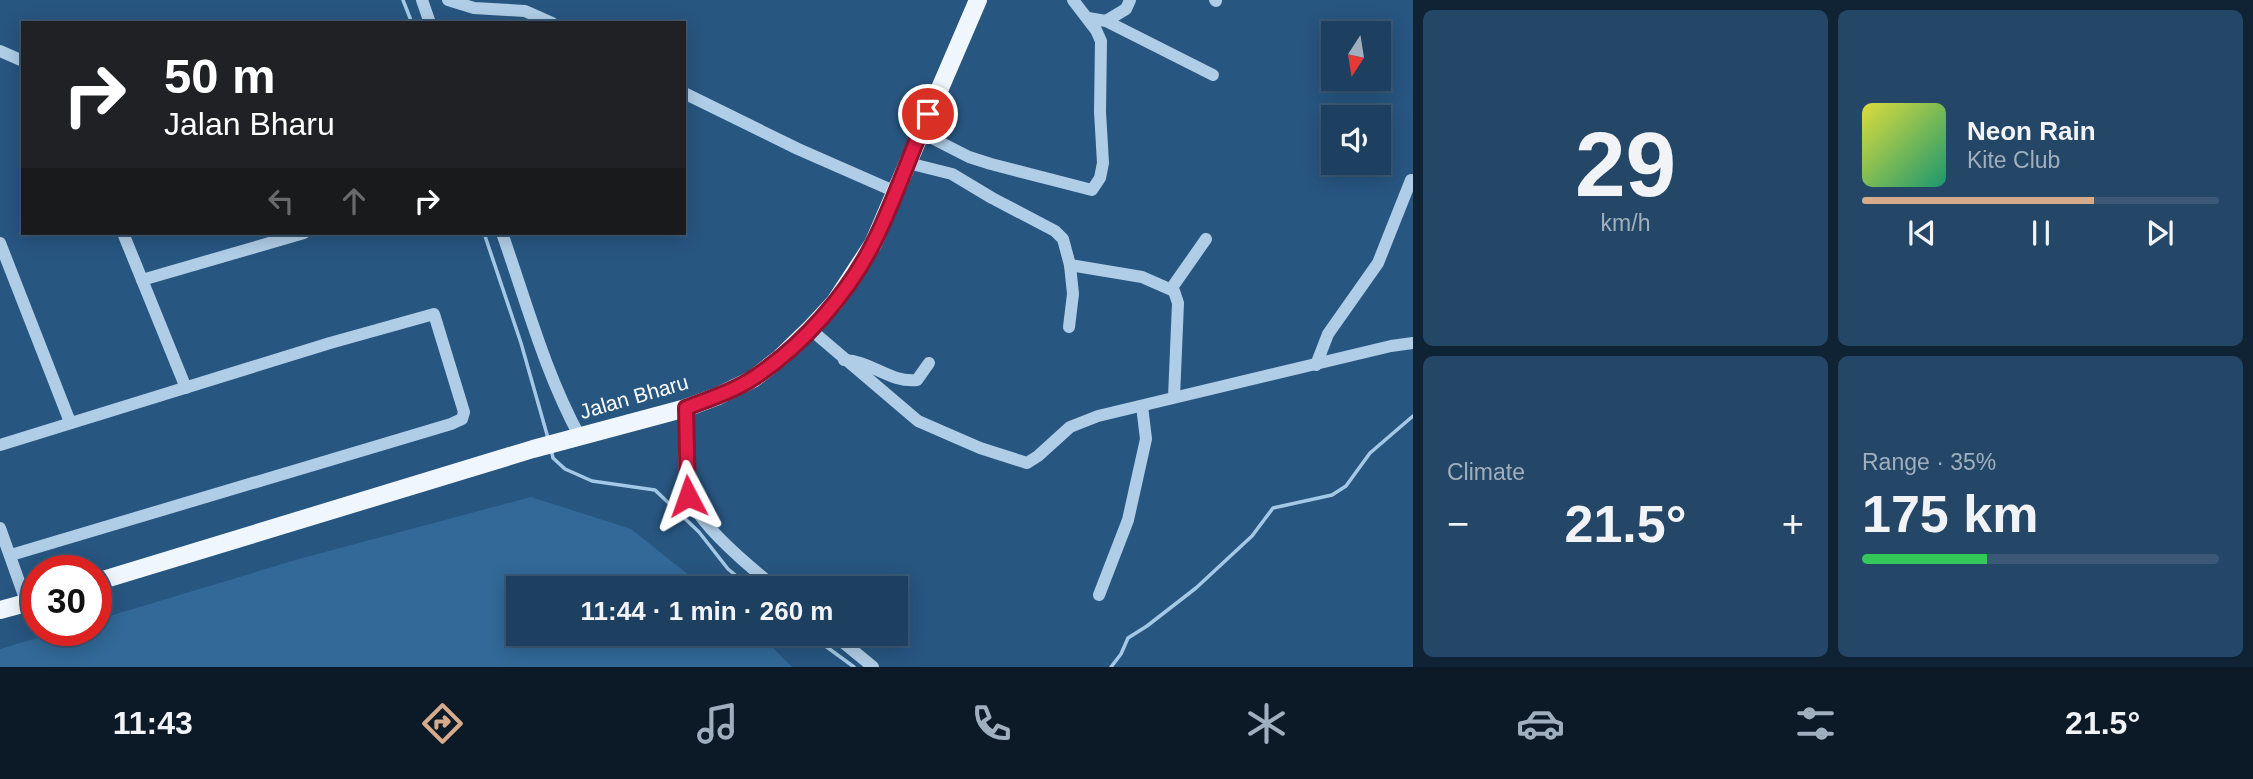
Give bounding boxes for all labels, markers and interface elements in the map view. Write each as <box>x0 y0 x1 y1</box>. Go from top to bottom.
north arrow <box>1321 21 1391 91</box>
map controls <box>1321 21 1391 175</box>
icon: right <box>49 49 140 140</box>
text: 50 m <box>164 49 276 103</box>
pin <box>898 84 958 144</box>
icon: arrive <box>909 95 947 133</box>
button: sound <box>1321 105 1391 175</box>
text: Jalan Bharu <box>164 106 335 142</box>
text: 29 <box>1575 114 1676 215</box>
text: Neon Rain <box>1967 116 2096 146</box>
text: Kite Club <box>1967 147 2060 173</box>
icon: left <box>262 182 300 220</box>
icon: ahead <box>335 182 373 220</box>
icon: right <box>408 182 446 220</box>
text: km/h <box>1601 210 1650 236</box>
icon: previous <box>1903 214 1941 252</box>
icon: pause <box>2022 214 2060 252</box>
icon: next <box>2141 214 2179 252</box>
street label: Jalan Bharu <box>577 370 691 423</box>
text: Range · 35% <box>1862 449 1996 475</box>
position arrow <box>651 459 725 533</box>
text: Climate <box>1447 459 1525 485</box>
text: 175 km <box>1862 485 2038 543</box>
text: 21.5° <box>1564 495 1687 553</box>
text: − <box>1447 503 1469 545</box>
text: + <box>1782 503 1804 545</box>
speed limit sign: 30 <box>21 555 112 646</box>
text: 11:44 · 1 min · 260 m <box>581 596 833 626</box>
icon: directions <box>418 699 467 748</box>
icon: music <box>693 699 742 748</box>
icon: phone <box>967 699 1016 748</box>
icon: climate <box>1242 699 1291 748</box>
icon: car <box>1516 699 1565 748</box>
icon: filters <box>1791 699 1840 748</box>
text: 11:43 <box>113 705 193 741</box>
text: 21.5° <box>2065 705 2140 741</box>

